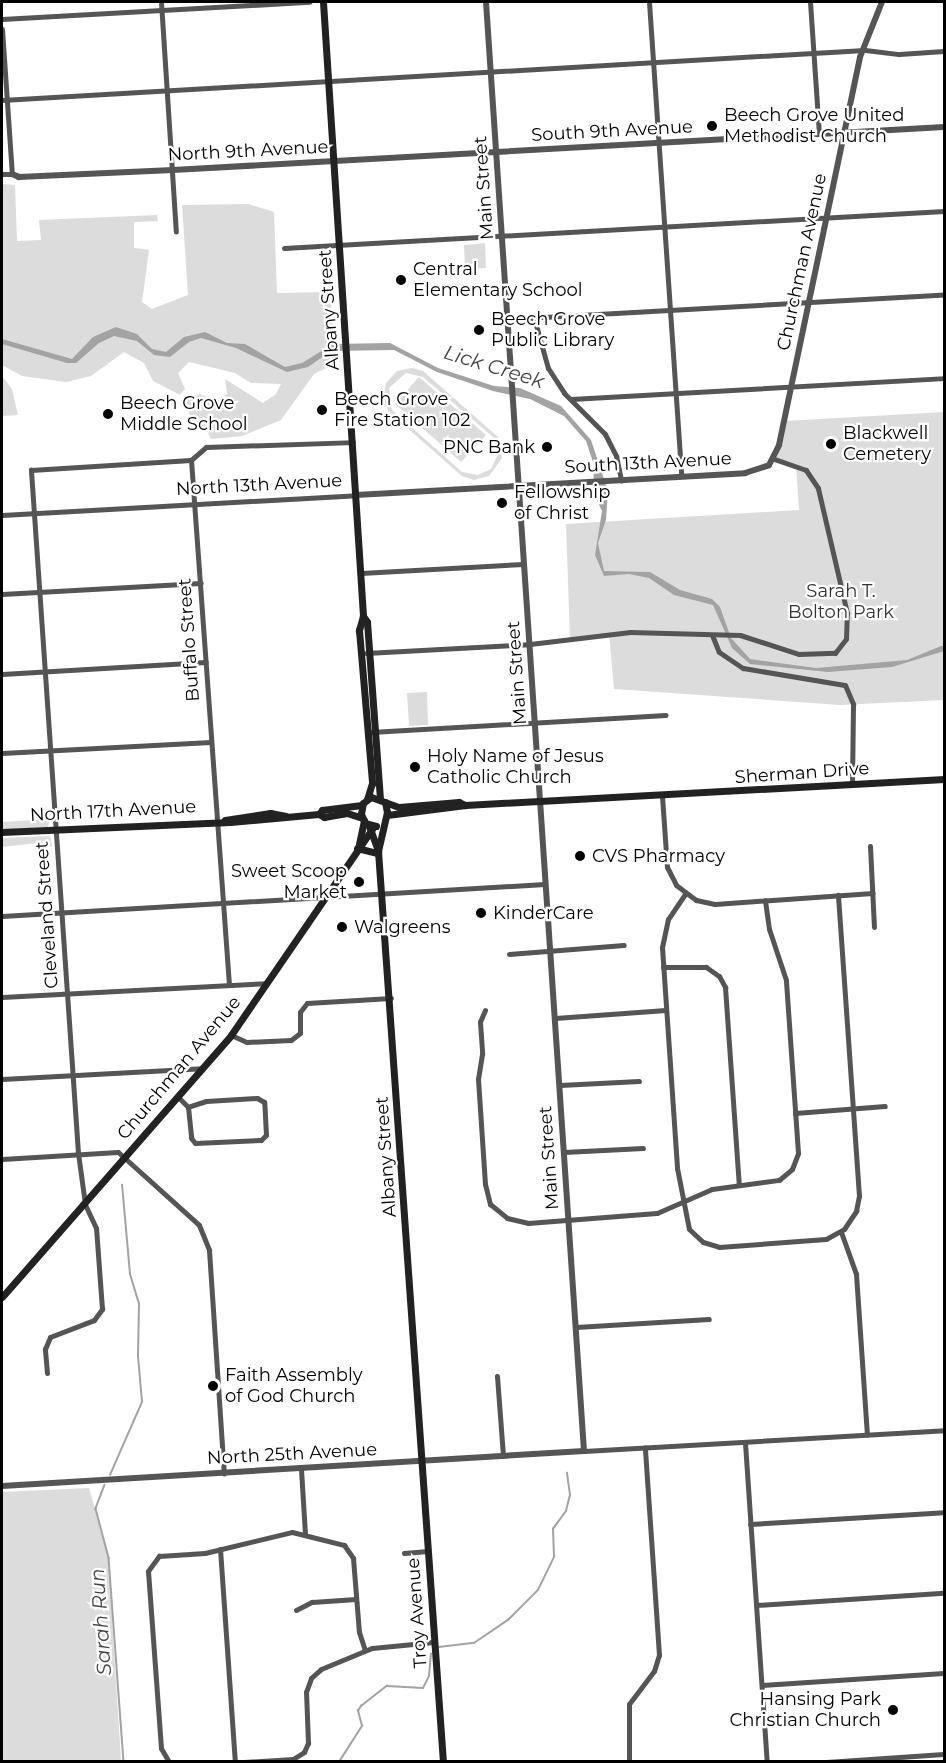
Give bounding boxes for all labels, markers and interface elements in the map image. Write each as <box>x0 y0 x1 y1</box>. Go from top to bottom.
place label: Beech Grove United Methodist Church <box>724 105 904 148</box>
street label: South 9th Avenue <box>531 116 693 146</box>
marker: Beech Grove United Methodist Church <box>705 119 719 133</box>
street label: Main Street <box>470 135 498 241</box>
street label: North 9th Avenue <box>167 136 329 166</box>
street label: Churchman Avenue <box>773 171 831 353</box>
street label: Albany Street <box>314 249 344 371</box>
place label: Central Elementary School <box>413 259 583 302</box>
marker: Central Elementary School <box>394 273 408 287</box>
place label: Beech Grove Public Library <box>491 309 614 352</box>
marker: Beech Grove Public Library <box>472 323 486 337</box>
water label: Lick Creek <box>441 340 547 394</box>
place label: Beech Grove Fire Station 102 <box>334 389 470 432</box>
place label: Beech Grove Middle School <box>120 393 248 436</box>
marker: Beech Grove Fire Station 102 <box>315 403 329 417</box>
marker: Beech Grove Middle School <box>101 407 115 421</box>
place label: Blackwell Cemetery <box>843 423 931 466</box>
place label: PNC Bank <box>443 436 535 458</box>
marker: Blackwell Cemetery <box>824 437 838 451</box>
marker: PNC Bank <box>540 440 554 454</box>
street label: South 13th Avenue <box>564 448 732 478</box>
street label: North 13th Avenue <box>175 470 343 500</box>
place label: Fellowship of Christ <box>514 482 610 524</box>
marker: Fellowship of Christ <box>495 496 509 510</box>
street label: Buffalo Street <box>174 578 204 702</box>
park label: Sarah T. Bolton Park <box>788 581 894 624</box>
street label: Main Street <box>503 620 531 726</box>
place label: Holy Name of Jesus Catholic Church <box>427 746 604 789</box>
street label: Sherman Drive <box>734 758 870 788</box>
marker: Holy Name of Jesus Catholic Church <box>408 760 422 774</box>
street label: North 17th Avenue <box>29 796 197 826</box>
street label: Cleveland Street <box>31 841 63 989</box>
place label: CVS Pharmacy <box>592 845 725 867</box>
marker: CVS Pharmacy <box>573 849 587 863</box>
place label: Sweet Scoop Market <box>231 861 347 904</box>
marker: Sweet Scoop Market <box>352 875 366 889</box>
place label: KinderCare <box>493 902 594 924</box>
marker: KinderCare <box>474 906 488 920</box>
place label: Walgreens <box>354 916 450 938</box>
marker: Walgreens <box>335 920 349 934</box>
street label: Churchman Avenue <box>113 992 245 1144</box>
street label: Albany Street <box>371 1096 401 1218</box>
street label: Main Street <box>535 1105 563 1211</box>
place label: Faith Assembly of God Church <box>225 1365 363 1408</box>
marker: Faith Assembly of God Church <box>206 1379 220 1393</box>
street label: North 25th Avenue <box>206 1439 378 1469</box>
street label: Troy Avenue <box>402 1557 432 1669</box>
water label: Sarah Run <box>85 1568 117 1676</box>
place label: Hansing Park Christian Church <box>730 1689 881 1732</box>
marker: Hansing Park Christian Church <box>886 1703 900 1717</box>

